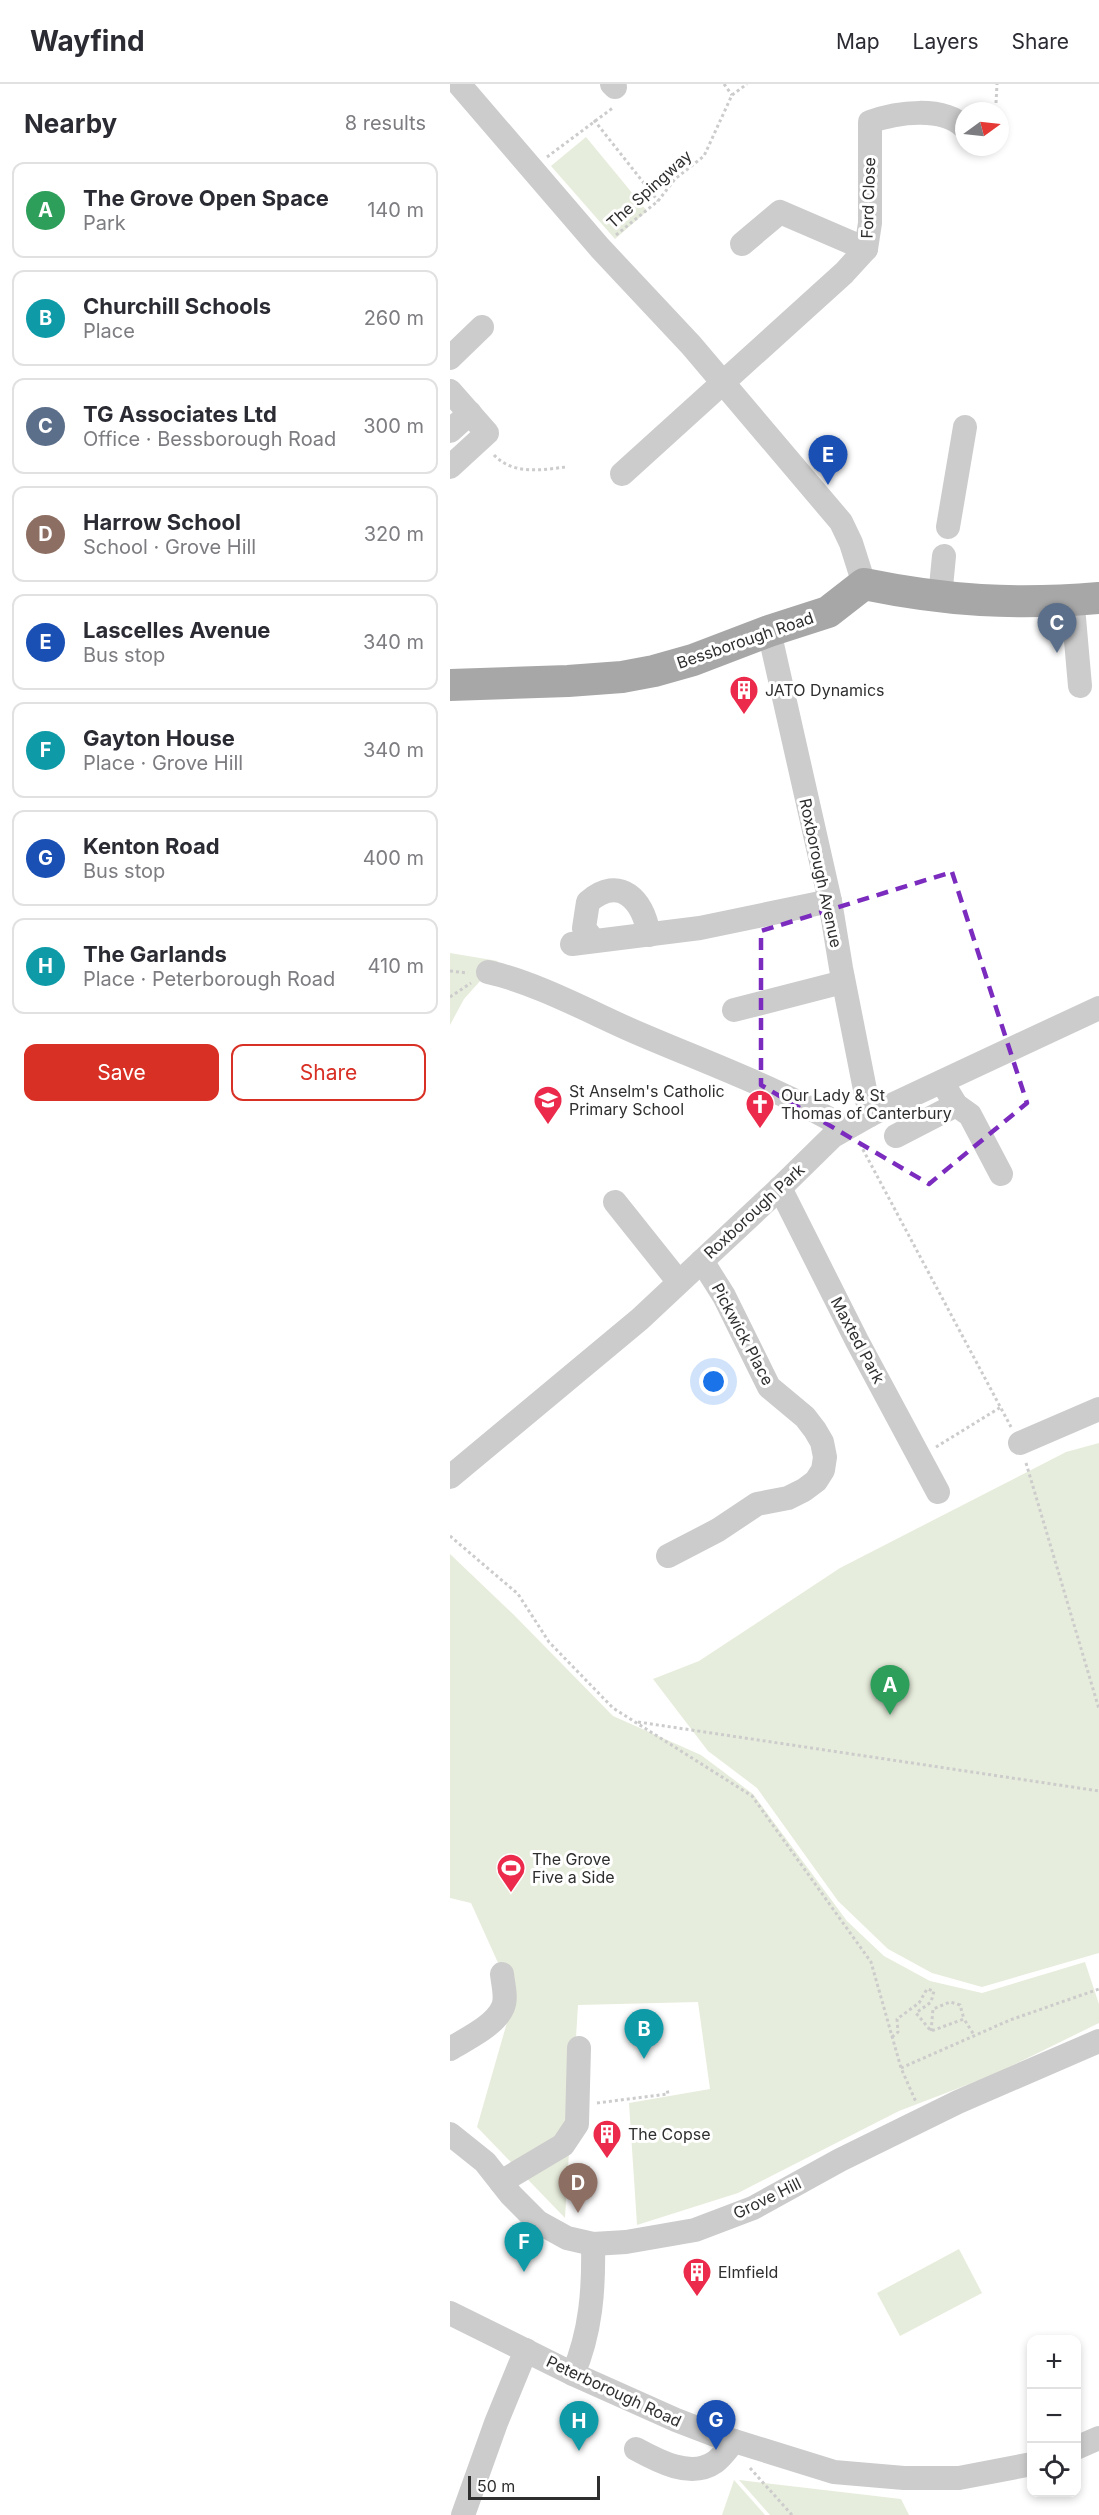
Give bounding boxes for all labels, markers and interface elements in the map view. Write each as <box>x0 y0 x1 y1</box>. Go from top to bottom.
text: Wayfind <box>30 24 145 58</box>
text: Map <box>836 29 880 54</box>
text: Layers <box>913 29 979 54</box>
text: Share <box>1012 29 1069 54</box>
north arrow <box>955 102 1009 156</box>
text: Nearby <box>24 108 117 139</box>
text: 8 results <box>345 111 426 135</box>
street label: The Spingway <box>602 146 696 232</box>
street label: Ford Close <box>857 157 879 239</box>
text: The Grove Open Space <box>83 185 329 211</box>
text: A <box>38 198 53 222</box>
text: 140 m <box>367 198 424 222</box>
text: Park <box>83 211 126 235</box>
text: Churchill Schools <box>83 293 271 319</box>
text: B <box>39 306 52 330</box>
text: 260 m <box>364 306 424 330</box>
text: Place <box>83 319 135 343</box>
text: TG Associates Ltd <box>83 401 277 427</box>
text: C <box>38 414 53 438</box>
text: 300 m <box>363 414 424 438</box>
text: Office · Bessborough Road <box>83 427 336 451</box>
pin: E <box>808 436 848 485</box>
text: Harrow School <box>83 509 241 535</box>
text: D <box>38 522 53 546</box>
text: 320 m <box>364 522 424 546</box>
text: School · Grove Hill <box>83 535 256 559</box>
pin: C <box>1038 604 1076 653</box>
street label: Bessborough Road <box>674 607 816 673</box>
text: Lascelles Avenue <box>83 617 270 643</box>
text: E <box>39 630 52 654</box>
text: 340 m <box>363 630 424 654</box>
text: Bus stop <box>83 643 165 667</box>
building icon: JATO Dynamics <box>728 674 760 716</box>
place label: JATO Dynamics <box>765 680 885 700</box>
text: Gayton House <box>83 725 235 751</box>
text: F <box>40 738 51 762</box>
text: 340 m <box>363 738 424 762</box>
text: Place · Grove Hill <box>83 751 243 775</box>
street label: Roxborough Avenue <box>795 796 847 950</box>
text: Kenton Road <box>83 833 220 859</box>
text: G <box>38 846 53 870</box>
text: 400 m <box>363 846 424 870</box>
text: Bus stop <box>83 859 165 883</box>
text: The Garlands <box>83 941 227 967</box>
text: H <box>38 954 53 978</box>
text: 410 m <box>368 954 424 978</box>
text: Place · Peterborough Road <box>83 967 335 991</box>
button: Save <box>24 1044 219 1101</box>
button: Share <box>231 1044 426 1101</box>
place label: St Anselm's Catholic Primary School <box>569 1081 725 1119</box>
school or university icon: St Anselm's Catholic Primary School <box>532 1084 564 1126</box>
place label: Our Lady & St Thomas of Canterbury <box>781 1085 952 1123</box>
church icon: Our Lady & St Thomas of Canterbury <box>744 1088 776 1130</box>
street label: Roxborough Park <box>700 1159 809 1263</box>
street label: Pickwick Place <box>708 1279 778 1389</box>
street label: Maxted Park <box>827 1293 889 1387</box>
your location <box>699 1367 728 1396</box>
pin: A <box>870 1666 910 1715</box>
place label: The Grove Five a Side <box>532 1849 615 1887</box>
sports icon: The Grove Five a Side <box>495 1852 527 1894</box>
pin: B <box>624 2010 664 2059</box>
building icon: The Copse <box>591 2118 623 2160</box>
place label: The Copse <box>628 2124 710 2144</box>
pin: D <box>558 2164 598 2213</box>
street label: Grove Hill <box>730 2173 804 2223</box>
pin: F <box>504 2222 544 2272</box>
building icon: Elmfield <box>681 2256 713 2298</box>
place label: Elmfield <box>718 2262 778 2282</box>
map controls <box>1027 2335 1081 2497</box>
button: + <box>1027 2335 1081 2389</box>
street label: Peterborough Road <box>543 2351 685 2431</box>
button: − <box>1027 2389 1081 2443</box>
pin: G <box>696 2400 736 2450</box>
pin: H <box>560 2402 598 2451</box>
button: locate <box>1027 2443 1081 2497</box>
scale bar <box>468 2473 600 2500</box>
text: 50 m <box>477 2476 515 2496</box>

